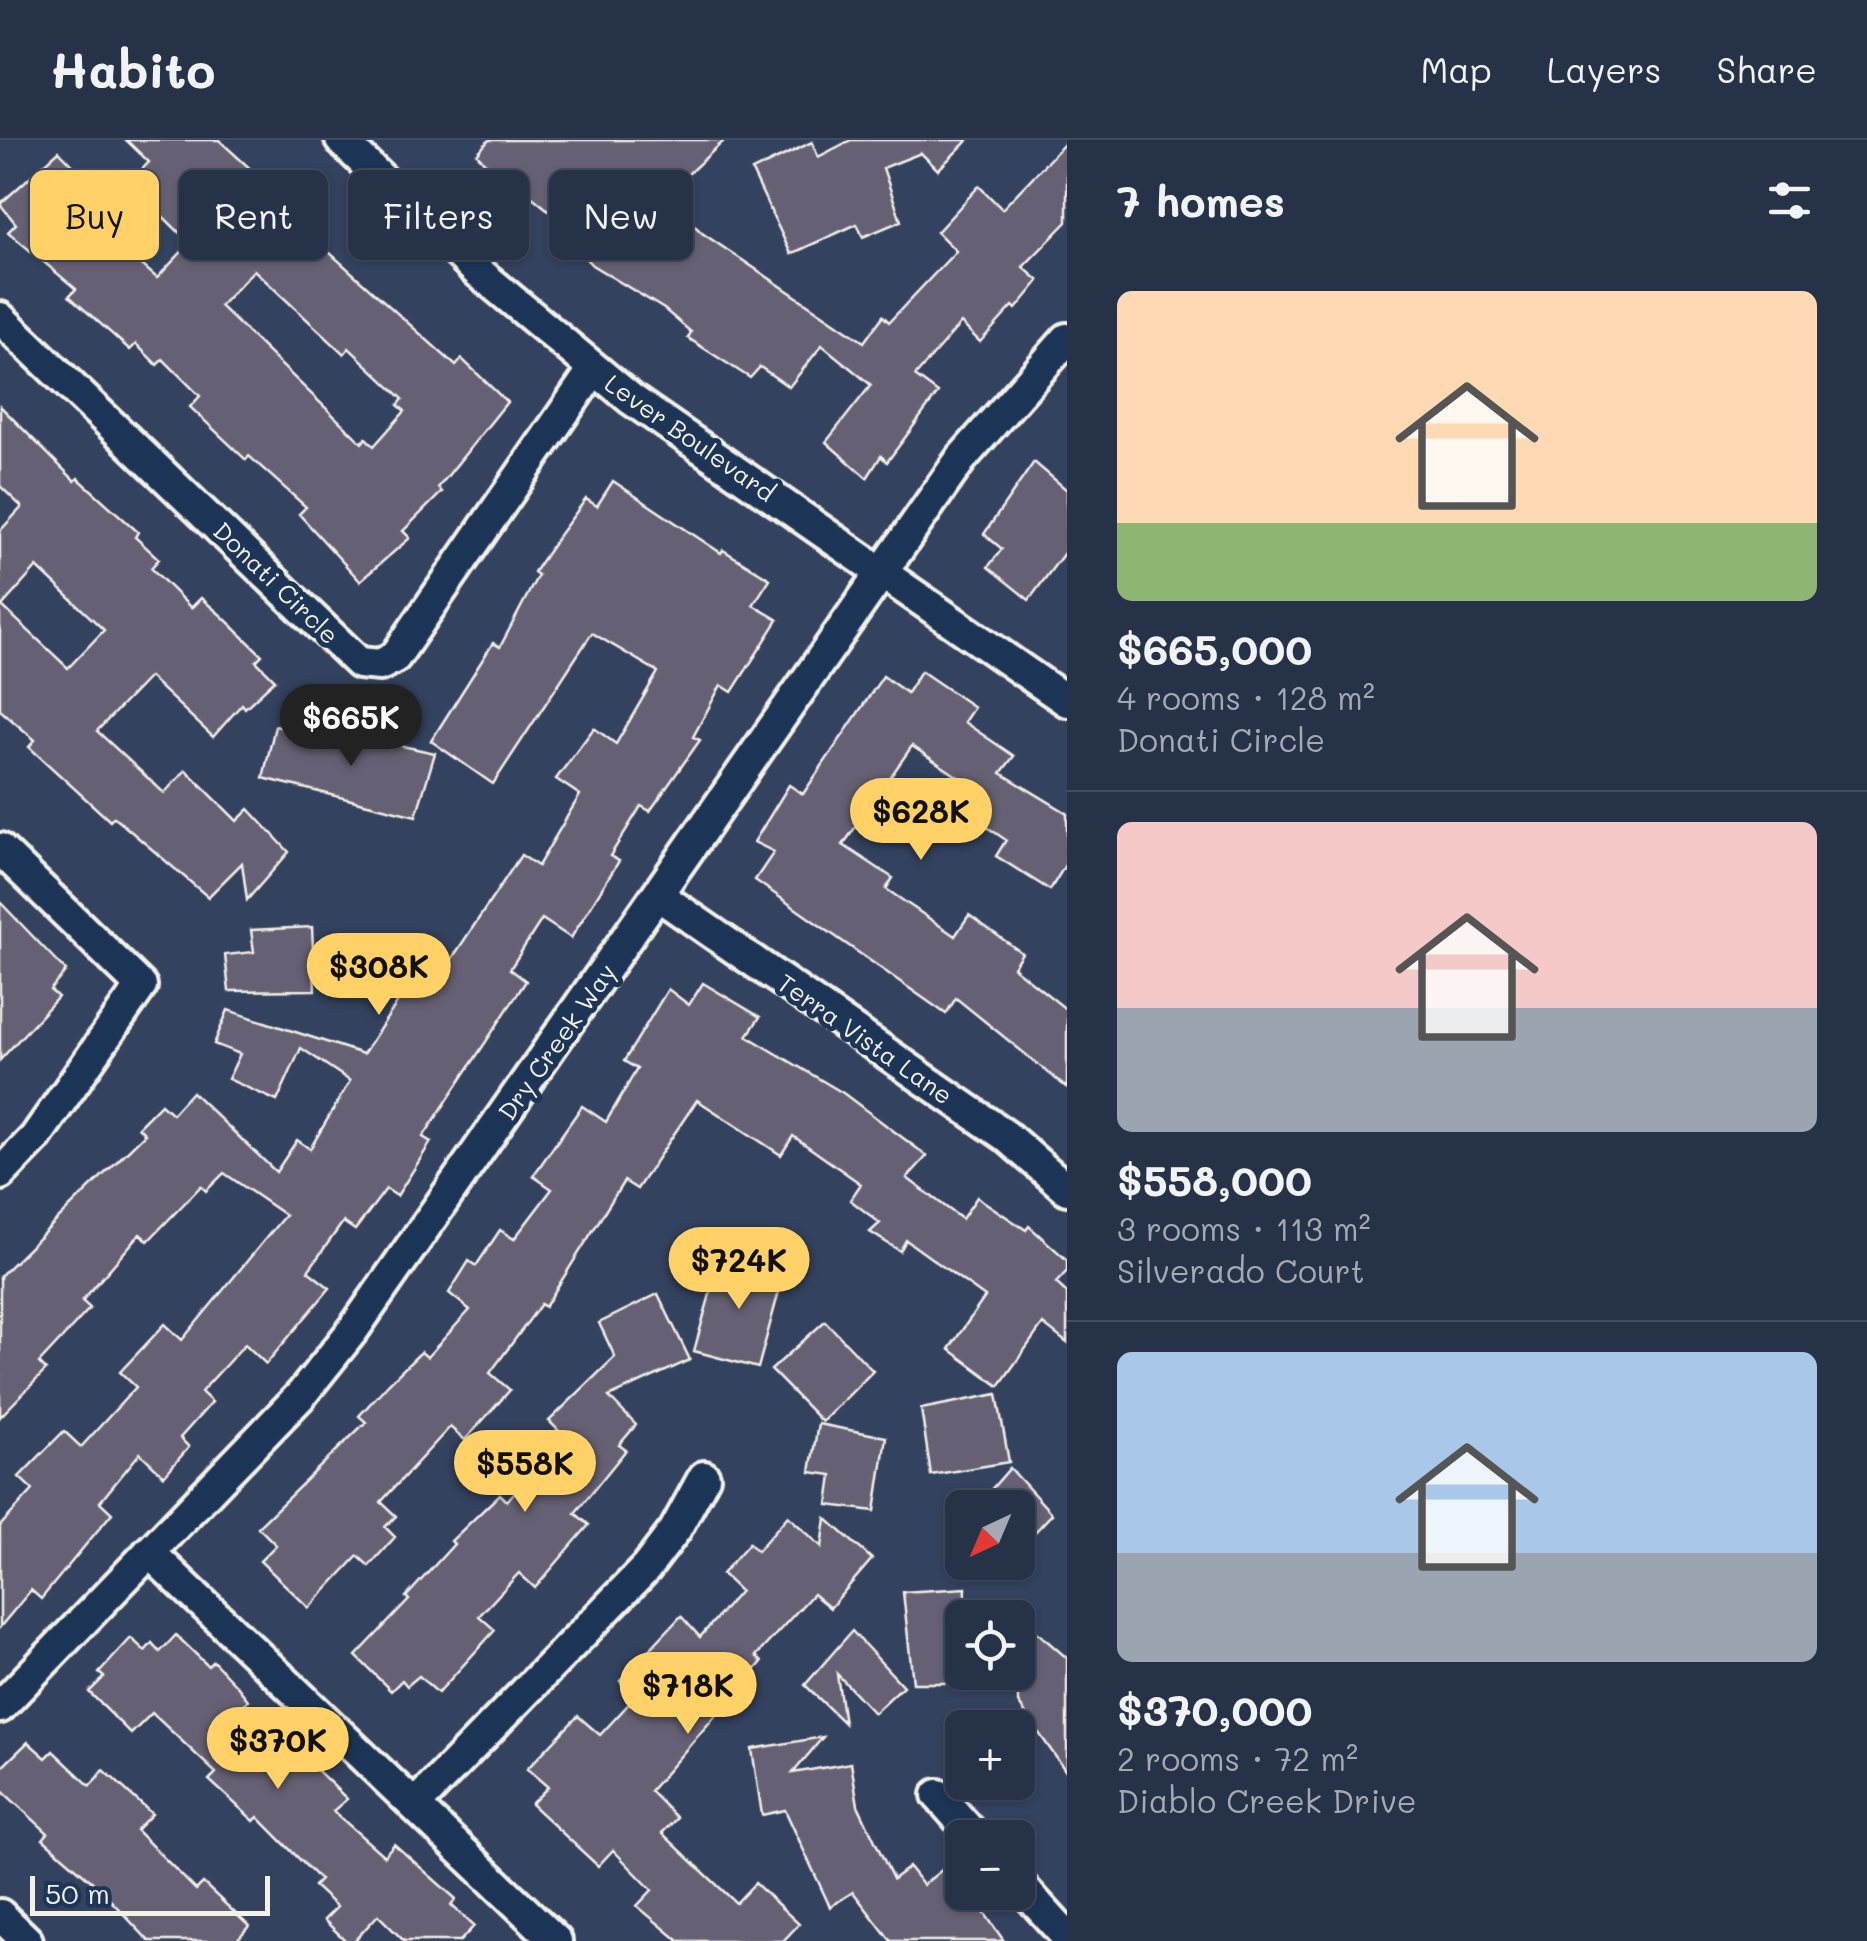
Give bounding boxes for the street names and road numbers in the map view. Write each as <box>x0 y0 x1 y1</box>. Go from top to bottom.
street label: Lever Boulevard <box>599 366 782 508</box>
street label: Donati Circle <box>207 514 346 650</box>
street label: Dry Creek Way <box>490 957 623 1127</box>
street label: Terra Vista Lane <box>772 966 959 1111</box>

